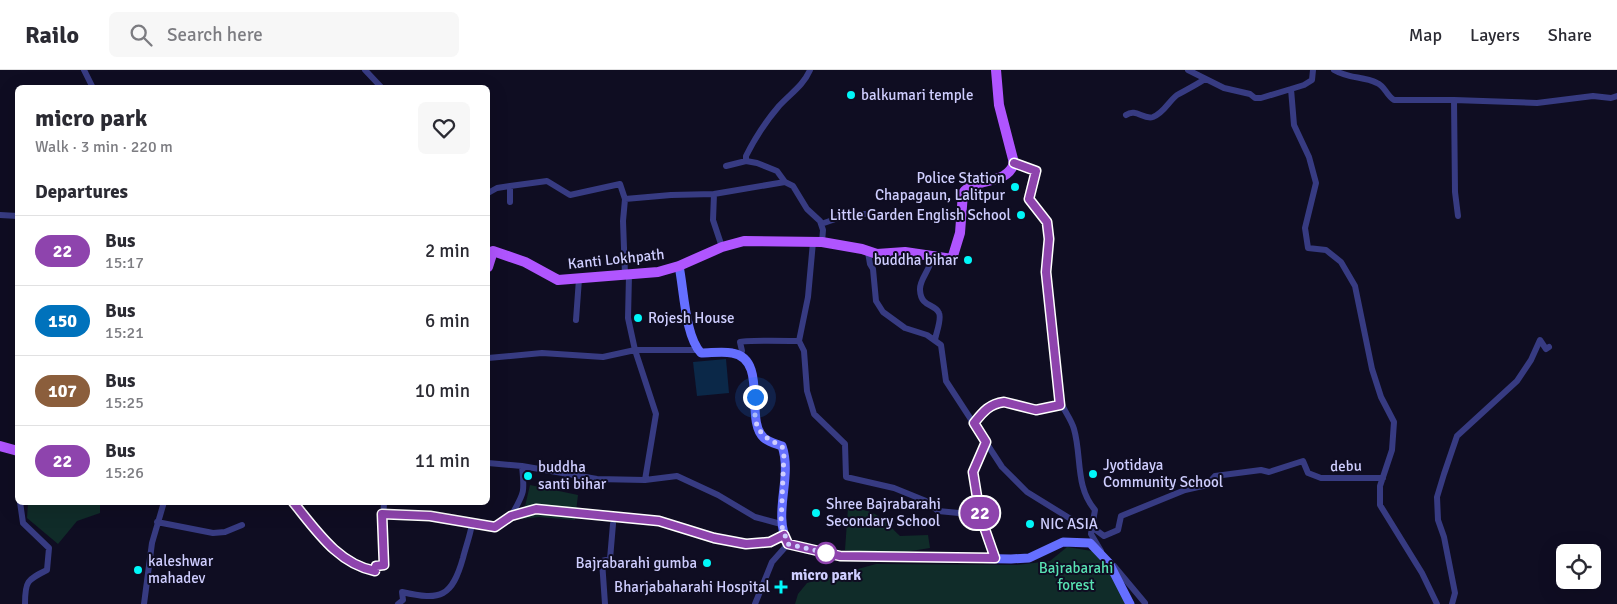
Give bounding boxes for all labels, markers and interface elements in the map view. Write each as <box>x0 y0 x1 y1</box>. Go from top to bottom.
search box <box>109 12 459 57</box>
text: Railo <box>25 20 79 50</box>
icon: search <box>127 21 155 49</box>
text: Search here <box>167 23 263 47</box>
text: Map <box>1409 24 1442 46</box>
text: Layers <box>1470 24 1520 46</box>
text: Share <box>1548 24 1592 46</box>
place label: balkumari temple <box>861 86 973 104</box>
marker: balkumari temple <box>845 89 857 101</box>
button: heart <box>418 102 470 154</box>
text: micro park <box>35 103 147 133</box>
text: Walk · 3 min · 220 m <box>35 137 173 157</box>
place label: Police Station Chapagaun, Lalitpur <box>875 169 1005 204</box>
text: Departures <box>35 180 128 204</box>
marker: Police Station Chapagaun, Lalitpur <box>1009 181 1021 193</box>
place label: Little Garden English School <box>830 206 1011 224</box>
marker: Little Garden English School <box>1015 209 1027 221</box>
text: Bus <box>105 229 136 253</box>
text: 2 min <box>425 239 470 263</box>
text: 22 <box>53 240 72 262</box>
street label: Kanti Lokhpath <box>567 245 665 273</box>
place label: buddha bihar <box>874 251 958 269</box>
text: 15:17 <box>105 253 144 273</box>
marker: buddha bihar <box>962 254 974 266</box>
text: Bus <box>105 299 136 323</box>
text: 6 min <box>425 309 470 333</box>
place label: Rojesh House <box>648 309 735 327</box>
text: 150 <box>48 310 77 332</box>
marker: Rojesh House <box>632 312 644 324</box>
text: 15:21 <box>105 323 144 343</box>
text: Bus <box>105 369 136 393</box>
text: 10 min <box>415 379 470 403</box>
text: 107 <box>48 380 77 402</box>
your location <box>743 385 768 410</box>
text: 15:25 <box>105 393 144 413</box>
text: Bus <box>105 439 136 463</box>
text: 11 min <box>415 449 470 473</box>
text: 22 <box>53 450 72 472</box>
place label: Jyotidaya Community School <box>1103 456 1223 491</box>
street label: debu <box>1330 457 1362 475</box>
place label: buddha santi bihar <box>538 458 607 493</box>
text: 15:26 <box>105 463 144 483</box>
marker: Jyotidaya Community School <box>1087 468 1099 480</box>
marker: buddha santi bihar <box>522 470 534 482</box>
place label: Shree Bajrabarahi Secondary School <box>826 495 941 530</box>
line badge: 22 <box>958 497 1002 529</box>
text: 22 <box>970 502 990 524</box>
marker: Shree Bajrabarahi Secondary School <box>810 507 822 519</box>
place label: NIC ASIA <box>1040 515 1098 533</box>
marker: NIC ASIA <box>1024 518 1036 530</box>
marker: micro park <box>815 542 837 564</box>
map controls <box>1556 544 1601 589</box>
button: locate <box>1556 544 1601 589</box>
place label: kaleshwar mahadev <box>148 552 214 587</box>
place label: Bajrabarahi gumba <box>575 554 697 572</box>
marker: Bajrabarahi gumba <box>701 557 713 569</box>
park label: Bajrabarahi forest <box>1039 559 1113 594</box>
marker: kaleshwar mahadev <box>132 564 144 576</box>
place label: micro park <box>791 566 861 584</box>
place label: Bharjabaharahi Hospital <box>614 578 770 596</box>
marker: Bharjabaharahi Hospital <box>774 580 788 594</box>

